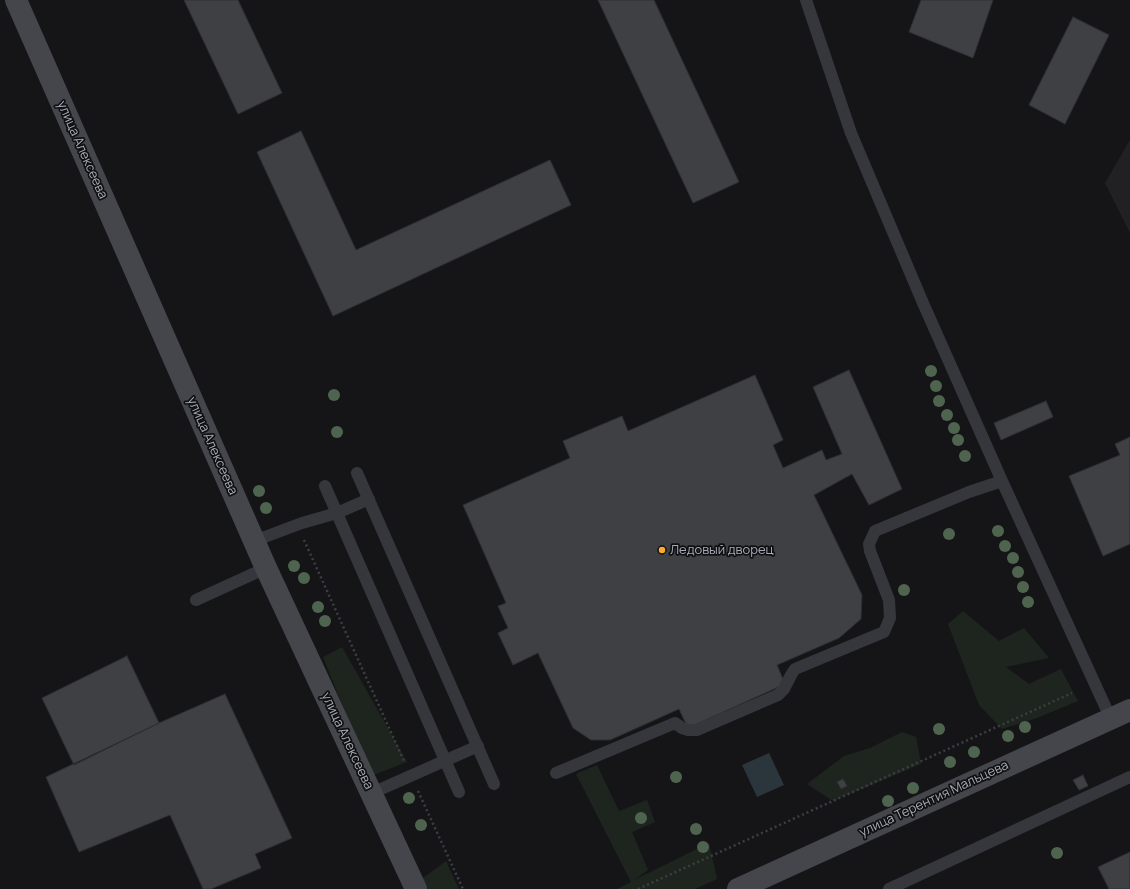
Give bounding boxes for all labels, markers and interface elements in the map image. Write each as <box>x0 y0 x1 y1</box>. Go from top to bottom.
street label: улица Алексеева <box>53 99 111 201</box>
street label: улица Алексеева <box>183 395 241 497</box>
place label: Ледовый дворец <box>670 542 774 558</box>
marker: Ледовый дворец <box>657 545 667 555</box>
street label: улица Алексеева <box>318 690 376 792</box>
street label: улица Терентия Мальцева <box>857 758 1011 840</box>

